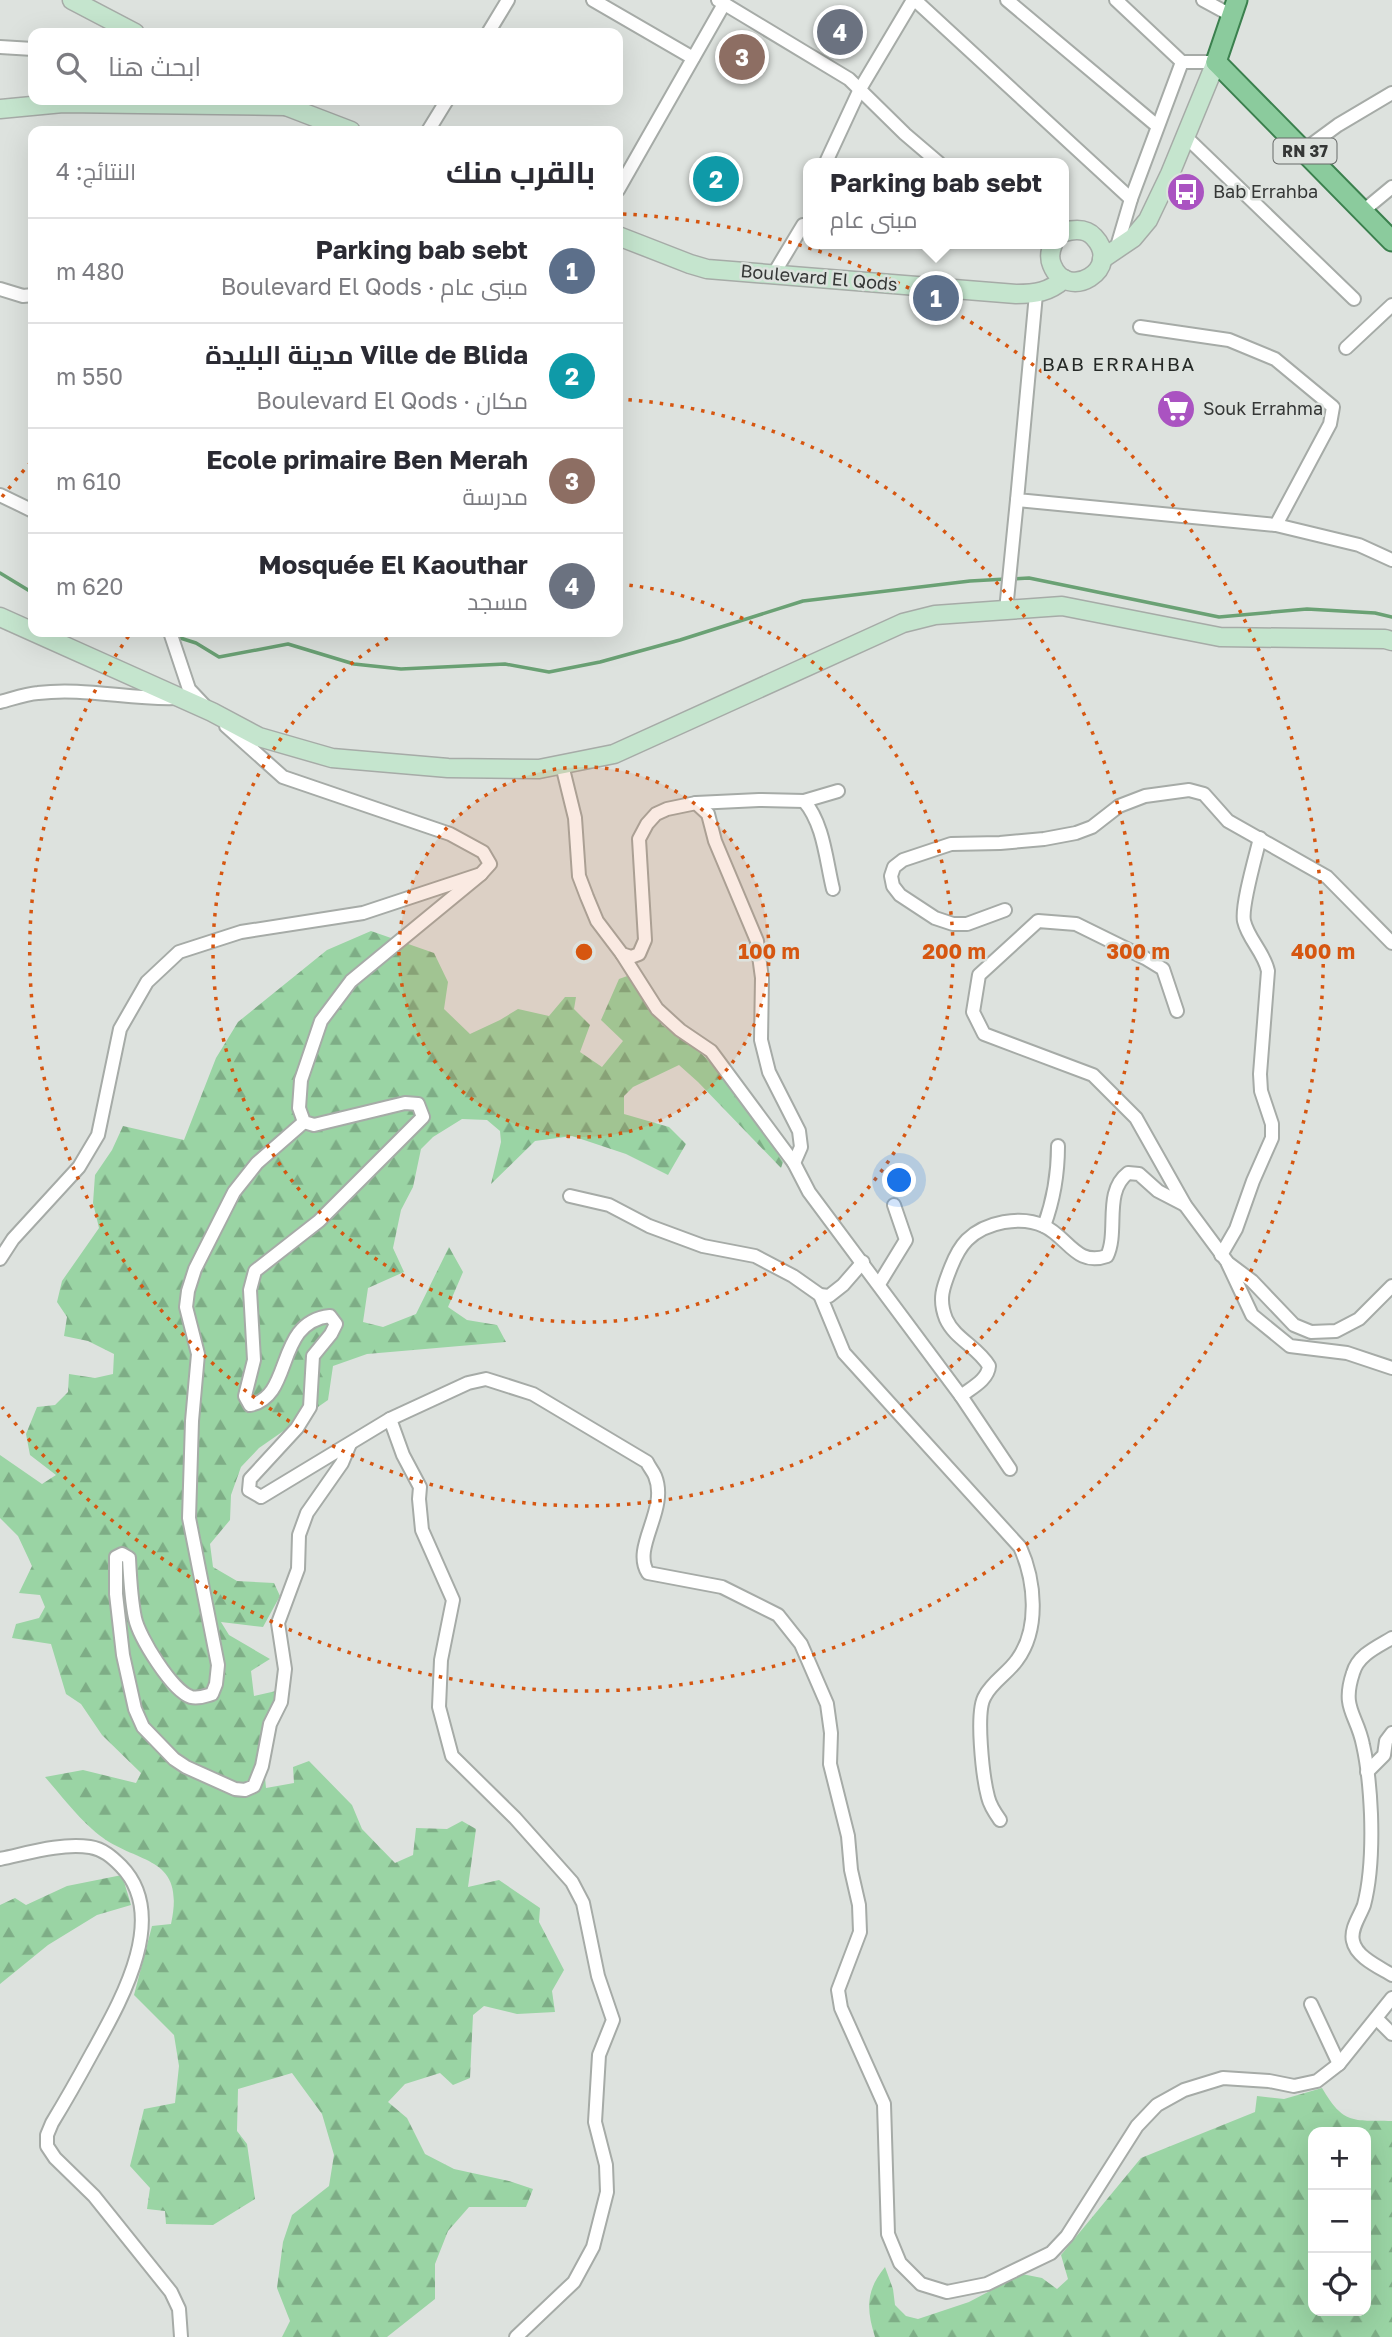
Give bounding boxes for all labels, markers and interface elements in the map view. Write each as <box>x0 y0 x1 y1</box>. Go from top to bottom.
pin: 4 <box>817 6 863 58</box>
search box <box>28 28 623 105</box>
pin: 3 <box>719 31 765 83</box>
icon: search <box>52 48 90 86</box>
text: ابحث هنا <box>108 51 201 82</box>
road number: RN 37 <box>1274 139 1336 164</box>
pin: 2 <box>693 153 739 205</box>
text: بالقرب منك <box>446 154 595 190</box>
text: النتائج: 4 <box>56 157 136 185</box>
popup <box>803 158 1069 249</box>
text: Parking bab sebt <box>830 167 1042 198</box>
bus stop icon: Bab Errahba <box>1165 171 1207 213</box>
place label: Bab Errahba <box>1213 180 1318 202</box>
text: مبنى عام <box>830 205 917 233</box>
text: Parking bab sebt <box>316 234 528 265</box>
text: 480 m <box>56 257 124 285</box>
text: 1 <box>566 257 578 285</box>
street label: Boulevard El Qods <box>740 259 898 295</box>
text: مبنى عام · Boulevard El Qods <box>221 272 528 300</box>
pin: 1 <box>913 272 959 324</box>
text: Ville de Blida مدينة البليدة <box>205 339 528 370</box>
district label: BAB ERRAHBA <box>1042 352 1196 375</box>
text: 550 m <box>56 362 123 390</box>
text: 2 <box>565 362 579 390</box>
text: مكان · Boulevard El Qods <box>256 386 528 414</box>
supermarket icon: Souk Errahma <box>1155 388 1197 430</box>
place label: Souk Errahma <box>1203 397 1323 419</box>
text: Ecole primaire Ben Merah <box>206 444 528 475</box>
text: 610 m <box>56 467 121 495</box>
text: 3 <box>565 467 579 495</box>
text: مدرسة <box>463 482 528 510</box>
text: Mosquée El Kaouthar <box>259 549 528 580</box>
text: 620 m <box>56 572 124 600</box>
text: 4 <box>565 572 579 600</box>
text: مسجد <box>467 587 528 615</box>
text: 100 m <box>738 938 800 964</box>
text: 200 m <box>922 938 986 964</box>
text: 300 m <box>1106 938 1170 964</box>
text: 400 m <box>1291 938 1355 964</box>
centre of rings <box>572 940 596 964</box>
your location <box>882 1163 916 1197</box>
map controls <box>1308 2127 1371 2316</box>
button: + <box>1308 2127 1371 2190</box>
button: − <box>1308 2190 1371 2253</box>
button: locate <box>1308 2253 1371 2316</box>

